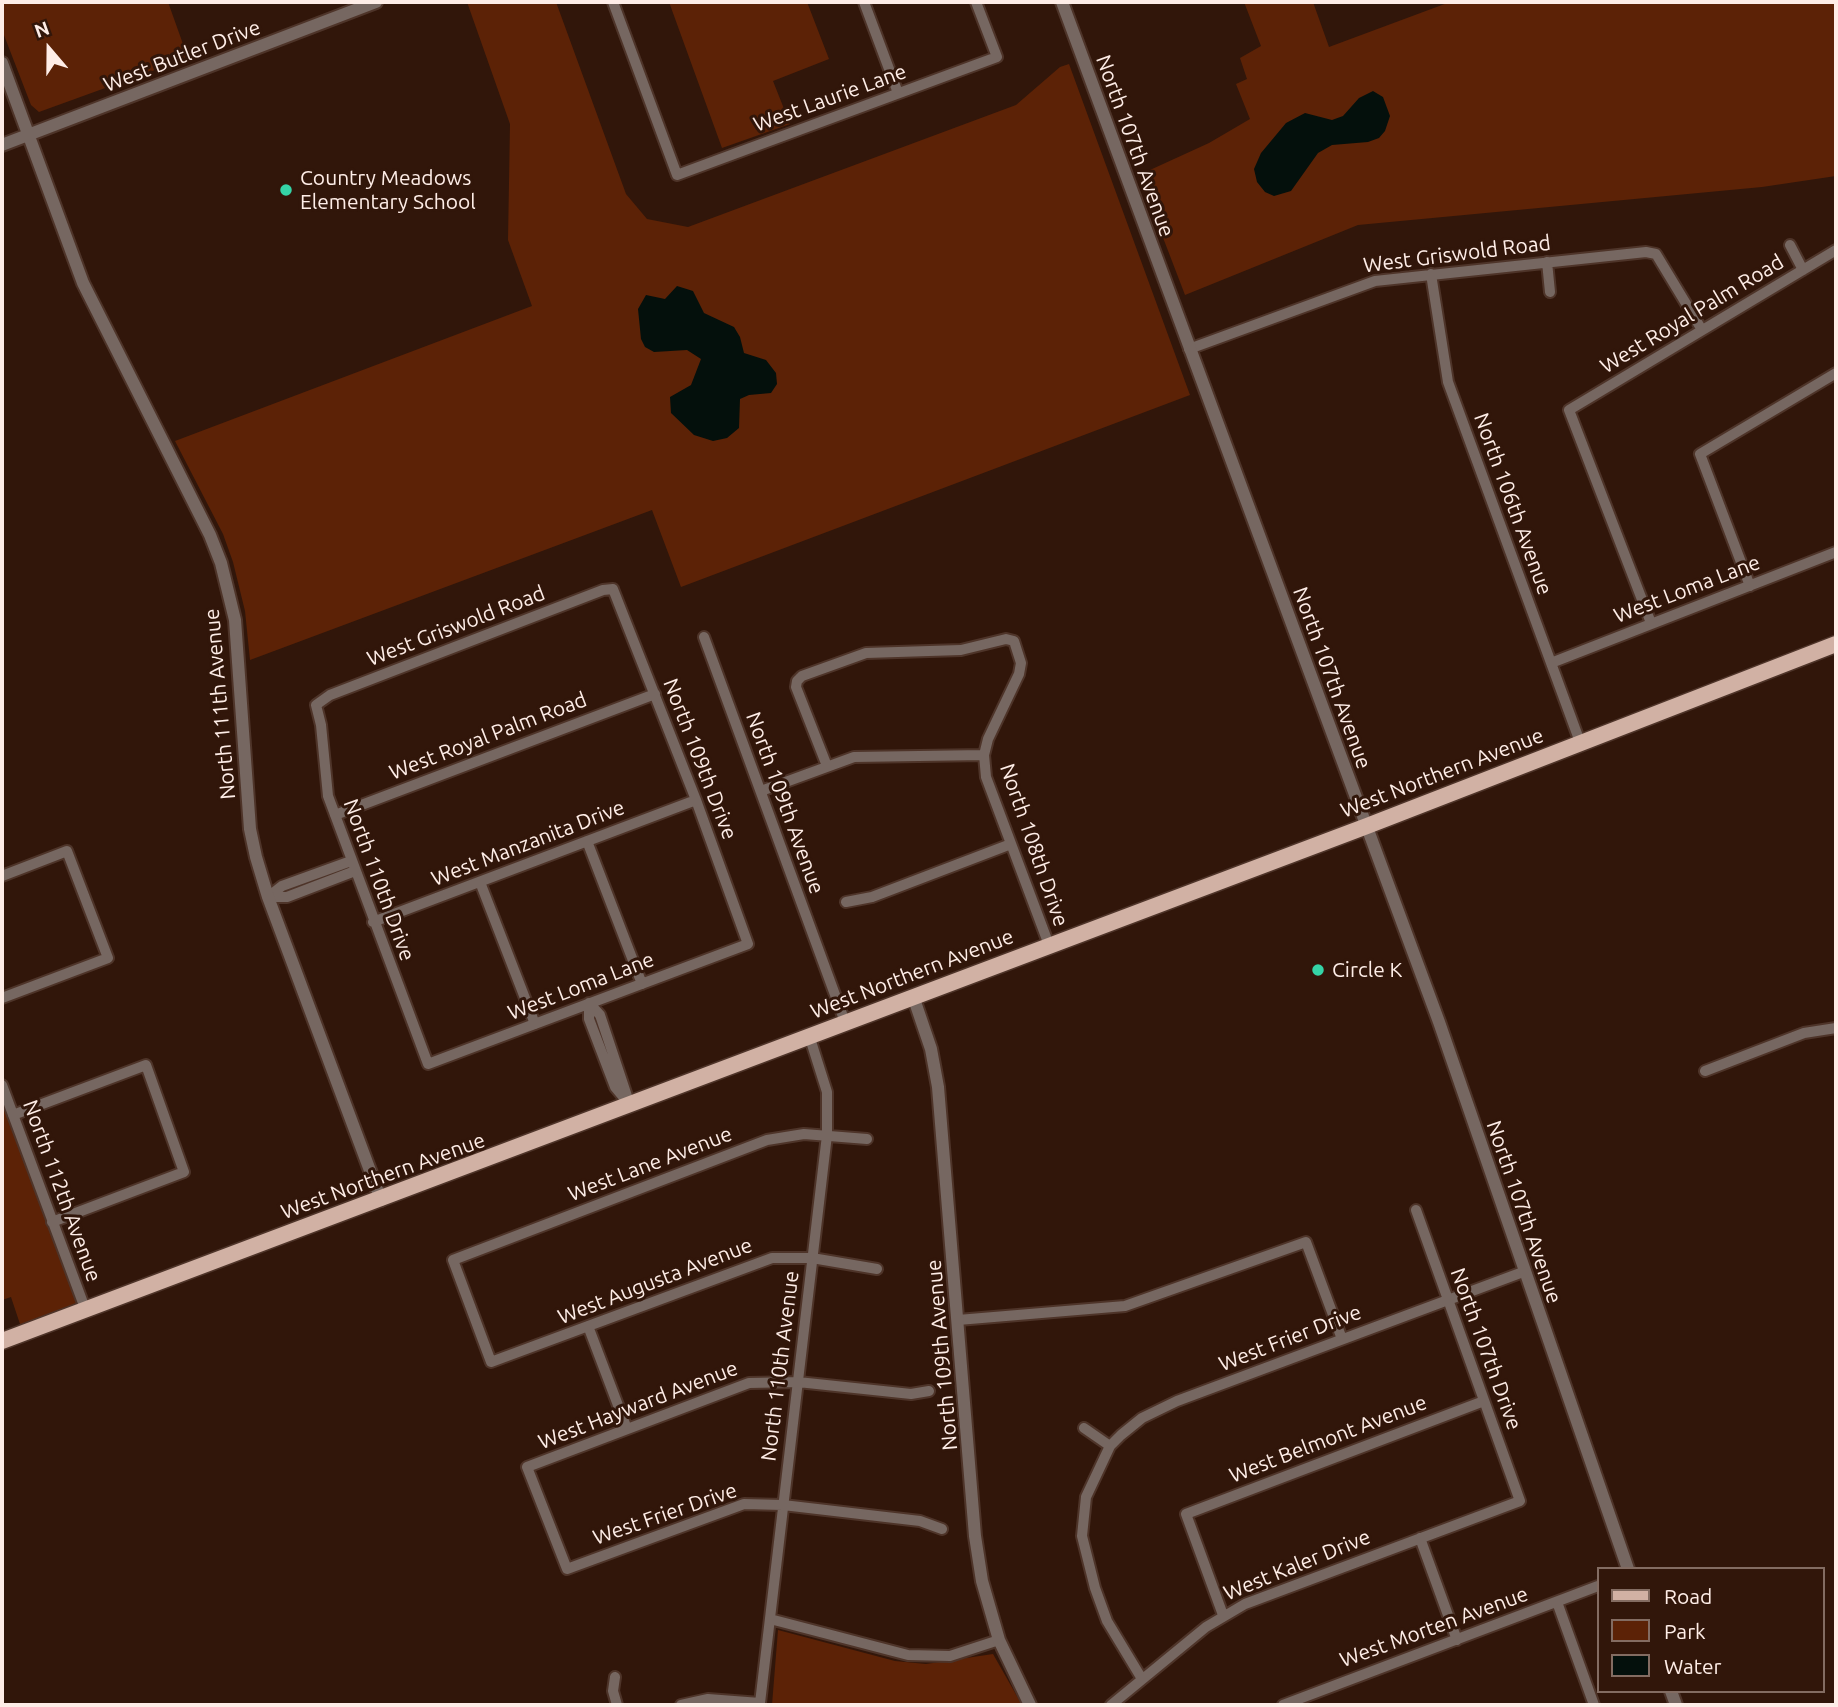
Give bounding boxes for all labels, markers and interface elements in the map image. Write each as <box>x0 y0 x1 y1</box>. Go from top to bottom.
north arrow <box>14 14 84 84</box>
street label: West Butler Drive <box>100 14 264 98</box>
text: N <box>31 17 52 42</box>
street label: North 107th Avenue <box>1090 52 1180 240</box>
street label: West Laurie Lane <box>750 59 910 137</box>
place label: Country Meadows Elementary School <box>300 165 476 215</box>
marker: Country Meadows Elementary School <box>278 182 294 198</box>
street label: West Griswold Road <box>1362 230 1552 278</box>
street label: West Royal Palm Road <box>1596 249 1788 379</box>
street label: North 106th Avenue <box>1468 410 1558 598</box>
street label: West Loma Lane <box>1610 550 1764 628</box>
street label: West Griswold Road <box>363 580 549 672</box>
street label: North 107th Avenue <box>1287 584 1377 772</box>
street label: North 111th Avenue <box>199 607 241 801</box>
street label: North 109th Drive <box>658 675 742 843</box>
street label: West Royal Palm Road <box>386 687 590 785</box>
street label: North 109th Avenue <box>740 709 830 897</box>
street label: West Northern Avenue <box>1337 723 1547 823</box>
street label: North 108th Drive <box>994 760 1074 930</box>
street label: West Manzanita Drive <box>428 795 628 891</box>
street label: North 110th Drive <box>338 796 420 964</box>
street label: West Northern Avenue <box>807 924 1017 1024</box>
street label: West Loma Lane <box>504 947 658 1025</box>
place label: Circle K <box>1332 957 1402 983</box>
marker: Circle K <box>1310 962 1326 978</box>
street label: North 112th Avenue <box>17 1097 107 1285</box>
street label: North 107th Avenue <box>1481 1117 1567 1307</box>
street label: West Lane Avenue <box>564 1121 736 1207</box>
street label: West Northern Avenue <box>277 1127 489 1225</box>
street label: West Augusta Avenue <box>554 1232 756 1330</box>
street label: North 109th Avenue <box>921 1258 963 1452</box>
street label: North 107th Drive <box>1445 1265 1527 1433</box>
street label: North 110th Avenue <box>756 1269 804 1463</box>
street label: West Frier Drive <box>1215 1299 1365 1377</box>
street label: West Hayward Avenue <box>535 1355 741 1455</box>
street label: West Belmont Avenue <box>1226 1390 1430 1488</box>
street label: West Frier Drive <box>590 1478 740 1550</box>
street label: West Kaler Drive <box>1220 1524 1374 1606</box>
legend <box>1596 1567 1824 1693</box>
street label: West Morten Avenue <box>1336 1581 1532 1673</box>
text: Road <box>1664 1584 1712 1608</box>
text: Park <box>1664 1619 1706 1643</box>
text: Water <box>1664 1654 1722 1678</box>

